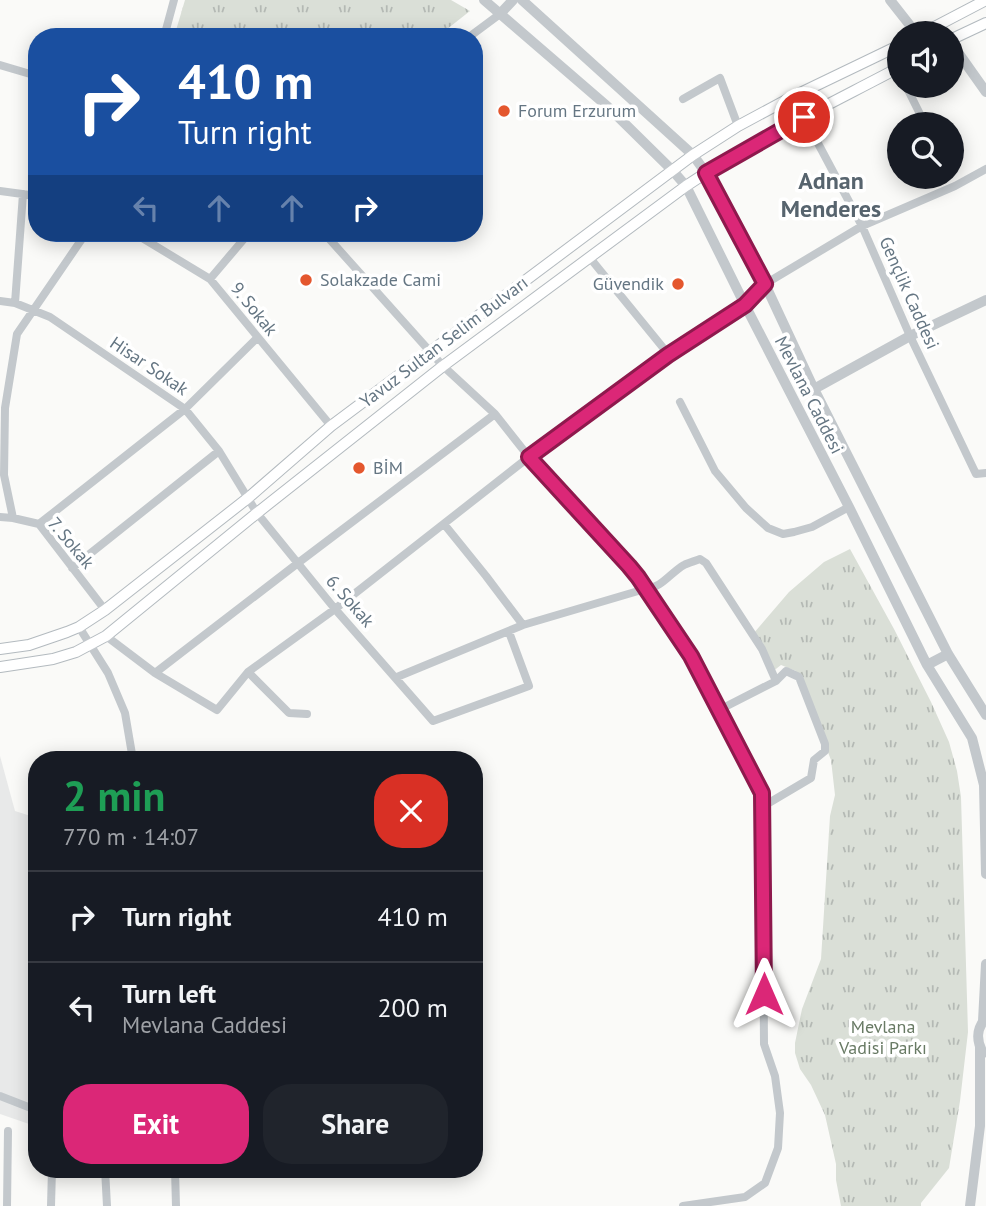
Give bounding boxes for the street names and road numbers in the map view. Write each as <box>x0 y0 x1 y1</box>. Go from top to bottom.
street label: Gençlik Caddesi <box>874 233 945 353</box>
street label: Yavuz Sultan Selim Bulvarı <box>355 271 532 412</box>
street label: 9. Sokak <box>226 277 283 340</box>
street label: Hisar Sokak <box>106 331 193 400</box>
street label: Mevlana Caddesi <box>770 332 849 458</box>
street label: 7. Sokak <box>43 512 100 574</box>
street label: 6. Sokak <box>321 570 380 632</box>

